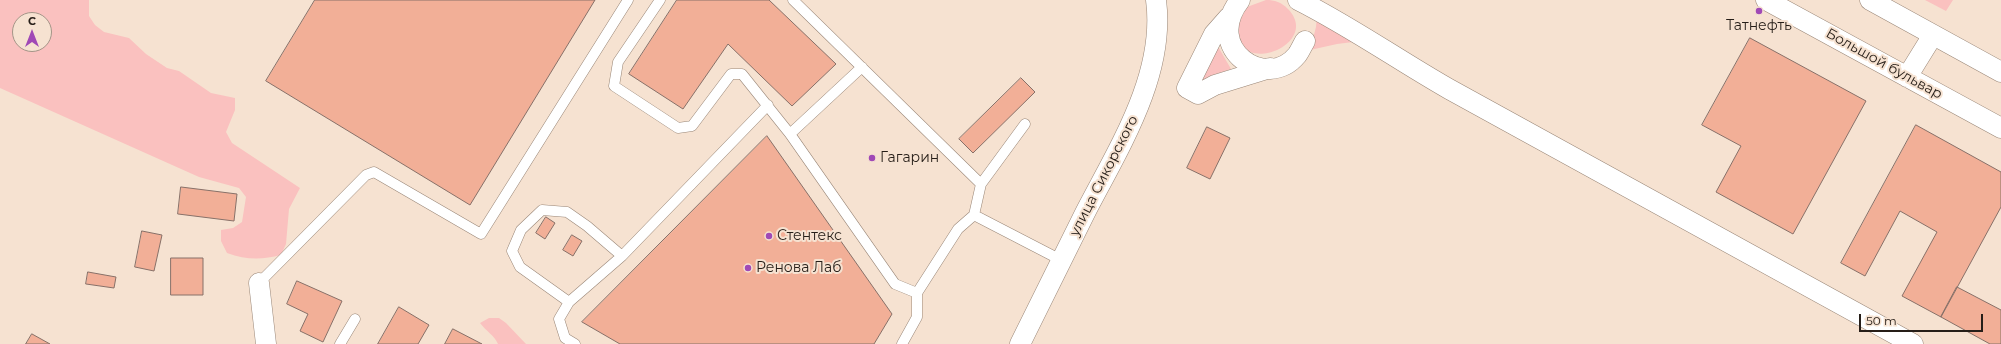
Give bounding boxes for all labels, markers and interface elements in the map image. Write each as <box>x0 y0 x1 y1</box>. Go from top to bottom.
marker: Татнефть <box>1754 6 1764 16</box>
north arrow <box>12 12 52 52</box>
text: С <box>28 14 36 28</box>
place label: Татнефть <box>1726 18 1792 34</box>
street label: Большой бульвар <box>1823 25 1945 103</box>
street label: улица Сикорского <box>1066 113 1142 239</box>
place label: Гагарин <box>880 150 939 166</box>
marker: Гагарин <box>867 153 877 163</box>
place label: Стентекс <box>777 228 842 244</box>
marker: Стентекс <box>764 231 774 241</box>
place label: Ренова Лаб <box>756 260 841 276</box>
marker: Ренова Лаб <box>743 263 753 273</box>
scale bar <box>1861 306 1985 332</box>
text: 50 m <box>1866 313 1897 328</box>

